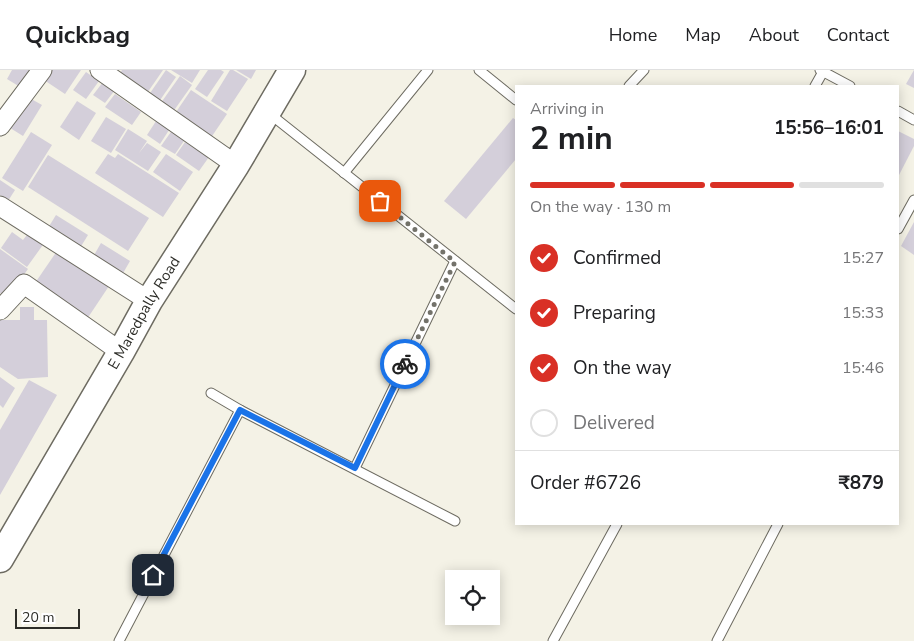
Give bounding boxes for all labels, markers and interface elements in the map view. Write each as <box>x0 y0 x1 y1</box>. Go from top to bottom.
text: Quickbag <box>25 19 130 51</box>
text: Home <box>609 23 657 47</box>
text: Map <box>685 23 721 47</box>
text: About <box>749 23 799 47</box>
text: Contact <box>827 23 889 47</box>
text: Arriving in <box>530 98 604 120</box>
text: 15:56–16:01 <box>774 115 884 141</box>
text: 2 min <box>530 117 613 160</box>
pin <box>359 180 401 222</box>
icon: bag <box>366 187 394 215</box>
text: On the way · 130 m <box>530 196 671 218</box>
icon: check <box>530 244 558 272</box>
text: Confirmed <box>573 245 661 271</box>
text: 15:27 <box>842 247 884 269</box>
street label: E Maredpally Road <box>103 253 185 373</box>
icon: check <box>530 299 558 327</box>
text: Preparing <box>573 300 656 326</box>
text: 15:33 <box>842 302 884 324</box>
courier <box>380 339 430 389</box>
icon: bike <box>391 350 419 378</box>
icon: check <box>530 354 558 382</box>
text: On the way <box>573 355 671 381</box>
text: 15:46 <box>842 357 884 379</box>
text: Delivered <box>573 410 655 436</box>
text: Order #6726 <box>530 470 641 496</box>
text: ₹879 <box>838 470 884 496</box>
pin <box>132 554 174 596</box>
icon: home <box>139 561 167 589</box>
map controls <box>445 570 500 625</box>
button: locate <box>445 570 500 625</box>
scale bar <box>15 606 80 629</box>
text: 20 m <box>22 608 54 627</box>

